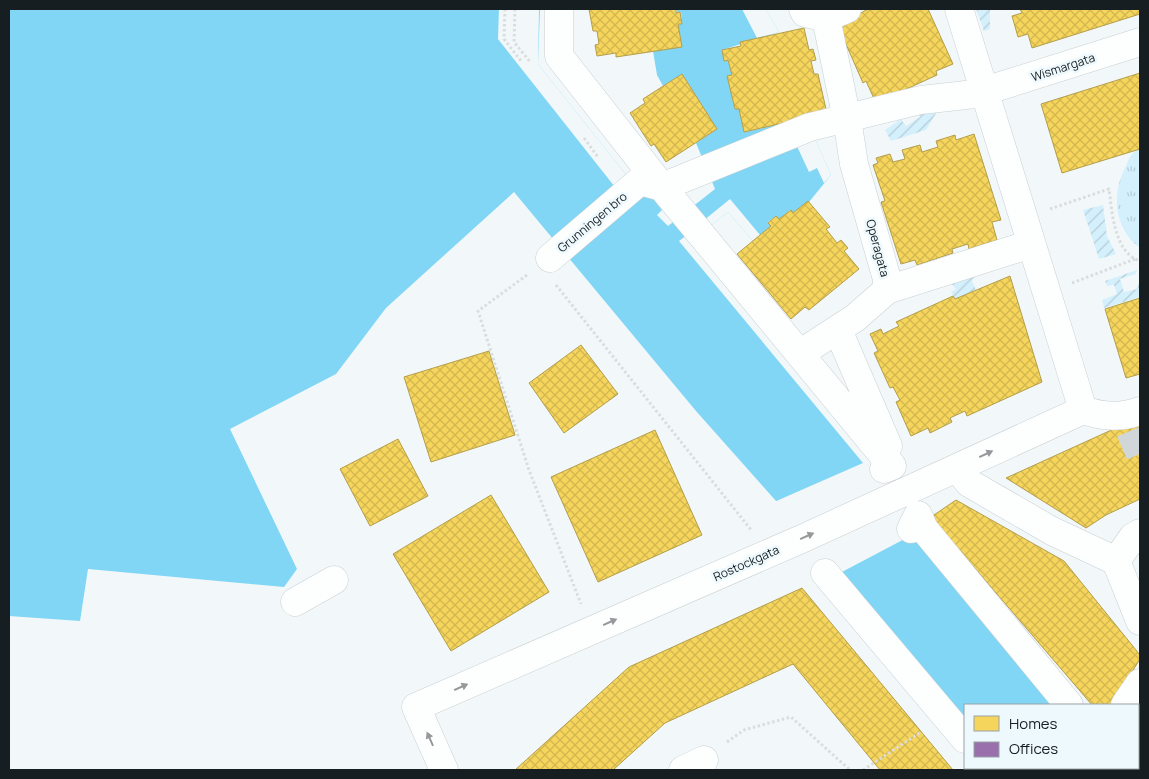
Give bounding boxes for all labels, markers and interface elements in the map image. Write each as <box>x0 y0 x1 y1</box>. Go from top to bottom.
street label: Wismargata <box>1029 49 1097 85</box>
street label: Grunningen bro <box>554 188 630 256</box>
street label: Operagata <box>862 217 894 279</box>
one-way arrow <box>979 450 994 459</box>
one-way arrow <box>800 532 814 540</box>
street label: Rostockgata <box>710 541 782 585</box>
one-way arrow <box>603 618 617 626</box>
one-way arrow <box>454 683 468 691</box>
legend <box>964 704 1139 769</box>
text: Homes <box>1009 713 1058 734</box>
one-way arrow <box>426 732 434 746</box>
text: Offices <box>1009 738 1058 759</box>

